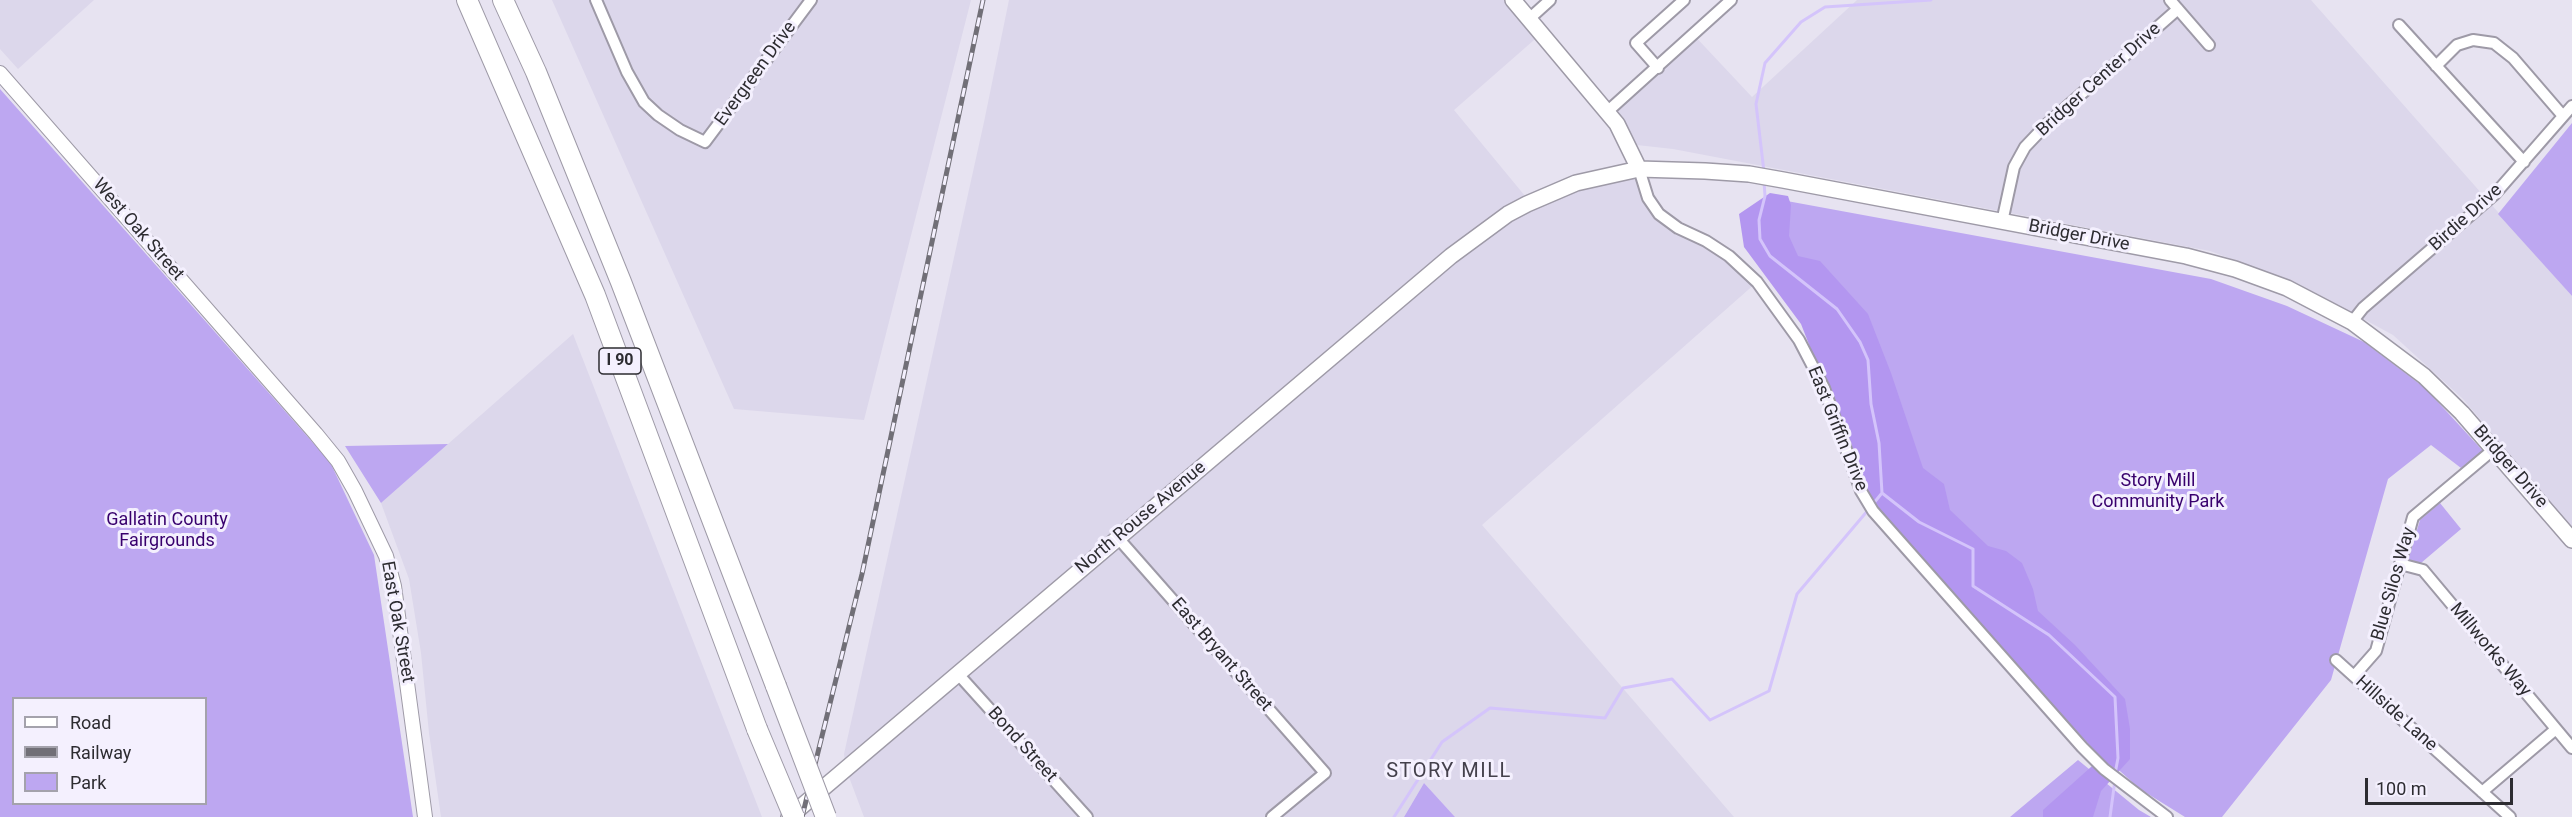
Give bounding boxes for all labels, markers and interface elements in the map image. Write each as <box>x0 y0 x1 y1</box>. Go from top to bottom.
street label: Evergreen Drive <box>711 17 801 131</box>
street label: Bridger Center Drive <box>2032 19 2166 141</box>
street label: West Oak Street <box>88 175 188 285</box>
street label: Birdie Drive <box>2425 180 2507 256</box>
street label: Bridger Drive <box>2027 216 2131 256</box>
road number: I 90 <box>599 348 641 374</box>
street label: East Griffin Drive <box>1802 363 1872 495</box>
street label: Bridger Drive <box>2468 421 2552 513</box>
street label: North Rouse Avenue <box>1071 457 1211 579</box>
park label: Story Mill Community Park <box>2092 470 2224 512</box>
park label: Gallatin County Fairgrounds <box>106 509 228 552</box>
street label: Blue Silos Way <box>2368 525 2420 643</box>
street label: East Oak Street <box>376 560 418 684</box>
street label: East Bryant Street <box>1166 594 1276 716</box>
street label: Millworks Way <box>2445 599 2535 701</box>
street label: Hillside Lane <box>2351 672 2441 756</box>
legend <box>12 697 207 805</box>
street label: Bond Street <box>983 703 1061 787</box>
text: Road <box>70 712 111 733</box>
text: Railway <box>70 742 131 763</box>
district label: STORY MILL <box>1386 760 1512 784</box>
scale bar <box>2368 766 2516 804</box>
text: Park <box>70 772 106 793</box>
text: 100 m <box>2376 778 2427 799</box>

